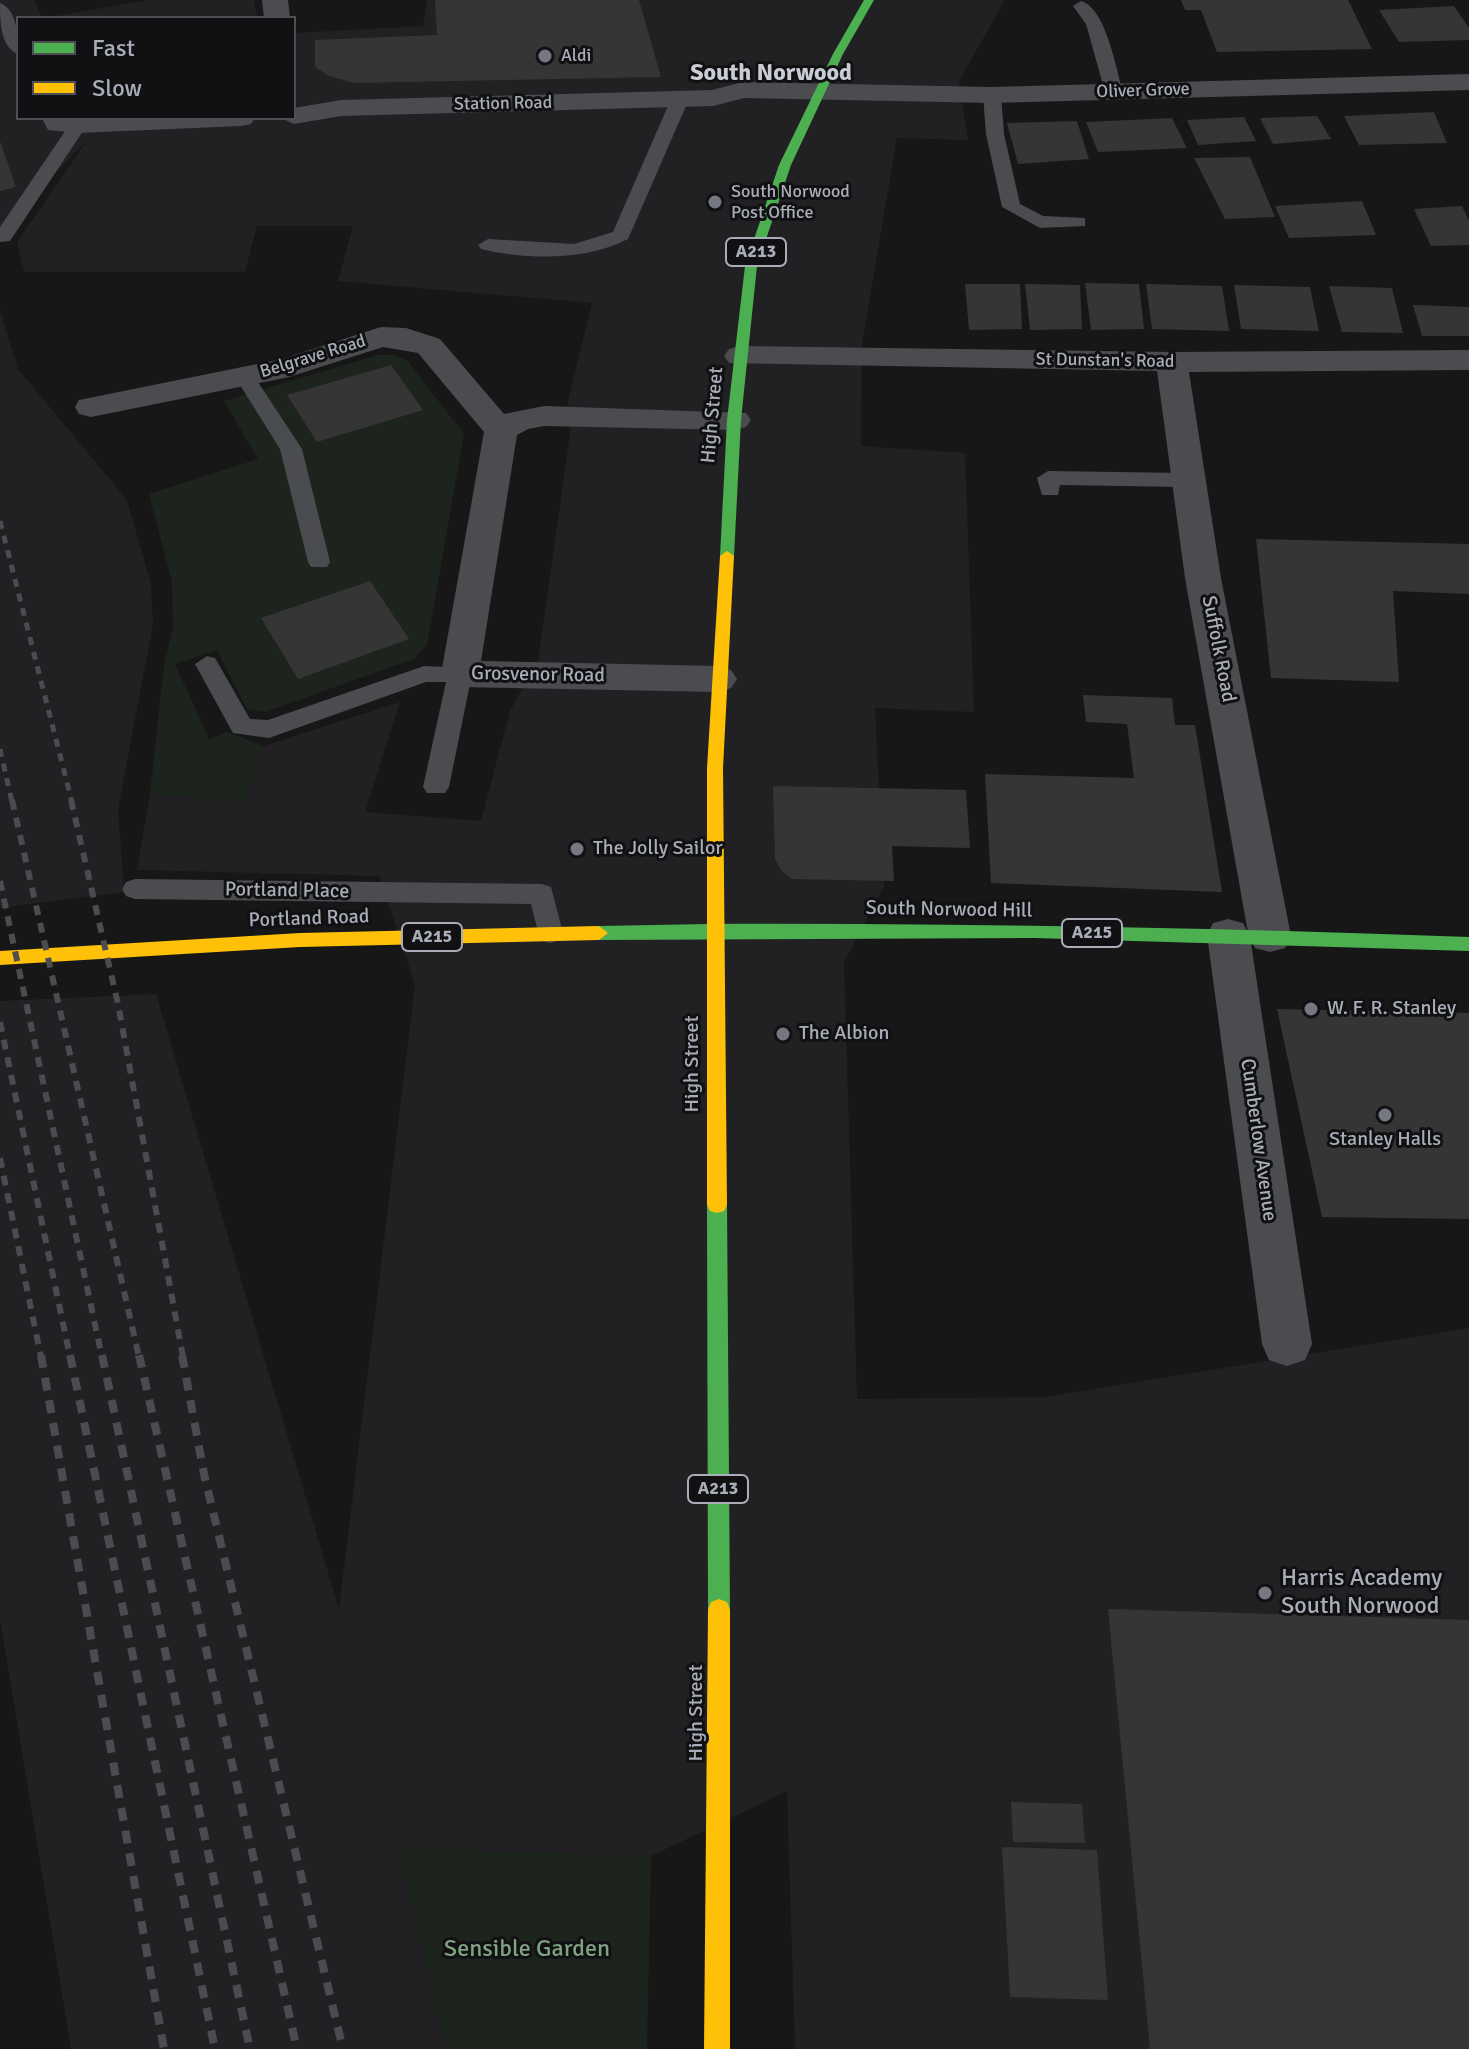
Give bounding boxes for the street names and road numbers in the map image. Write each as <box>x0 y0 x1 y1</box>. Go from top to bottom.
street label: Oliver Grove <box>1096 79 1190 103</box>
street label: Station Road <box>454 92 552 116</box>
road number: A213 <box>726 238 786 266</box>
street label: Belgrave Road <box>258 331 368 383</box>
street label: St Dunstan's Road <box>1035 349 1175 373</box>
street label: High Street <box>697 366 729 464</box>
street label: Suffolk Road <box>1196 594 1240 704</box>
street label: Grosvenor Road <box>471 662 605 688</box>
street label: Portland Place <box>225 878 349 904</box>
street label: South Norwood Hill <box>865 897 1033 923</box>
street label: Portland Road <box>248 905 370 933</box>
road number: A215 <box>1062 919 1122 947</box>
road number: A215 <box>402 923 462 951</box>
street label: High Street <box>681 1016 705 1112</box>
street label: Cumberlow Avenue <box>1235 1057 1281 1223</box>
road number: A213 <box>688 1475 748 1503</box>
street label: High Street <box>685 1665 709 1761</box>

